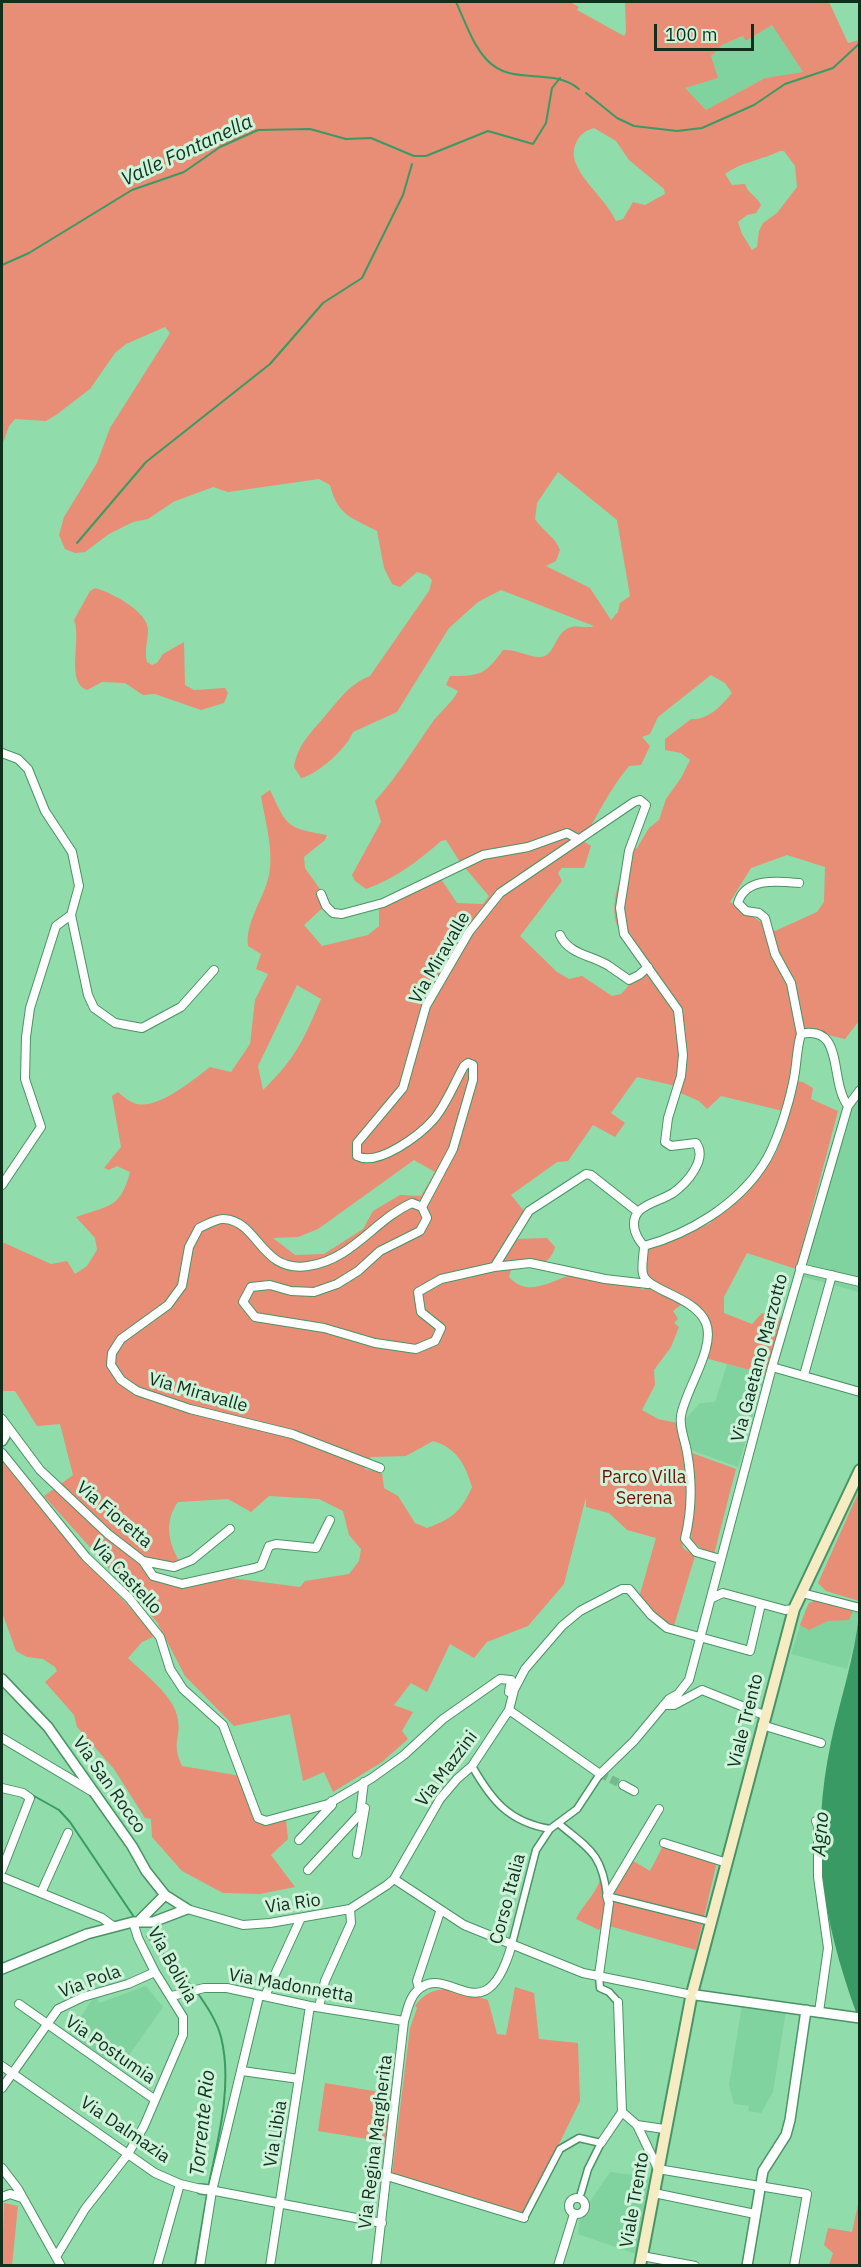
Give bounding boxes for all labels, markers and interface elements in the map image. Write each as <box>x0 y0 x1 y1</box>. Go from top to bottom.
scale bar <box>657 12 758 50</box>
text: 100 m <box>665 23 717 46</box>
water label: Valle Fontanella <box>117 110 257 192</box>
street label: Via Miravalle <box>405 908 475 1008</box>
street label: Via Gaetano Marzotto <box>727 1271 793 1445</box>
street label: Via Miravalle <box>146 1369 250 1417</box>
park label: Parco Villa Serena <box>602 1467 686 1510</box>
street label: Via Fioretta <box>72 1477 156 1553</box>
street label: Via Castello <box>86 1535 166 1619</box>
street label: Viale Trento <box>724 1672 768 1770</box>
street label: Via Mazzini <box>411 1727 483 1811</box>
street label: Via San Rocco <box>68 1732 150 1838</box>
water label: Agno <box>807 1811 835 1857</box>
street label: Corso Italia <box>486 1851 530 1947</box>
street label: Via Rio <box>264 1889 322 1919</box>
street label: Via Bolivia <box>142 1923 202 2007</box>
street label: Via Pola <box>56 1961 124 2003</box>
street label: Via Madonnetta <box>227 1964 355 2008</box>
street label: Via Postumia <box>61 2011 159 2089</box>
street label: Via Regina Margherita <box>355 2054 397 2230</box>
water label: Torrente Rio <box>185 2069 221 2177</box>
street label: Via Dalmazia <box>76 2092 174 2168</box>
street label: Via Libia <box>260 2099 292 2169</box>
street label: Viale Trento <box>616 2151 654 2249</box>

